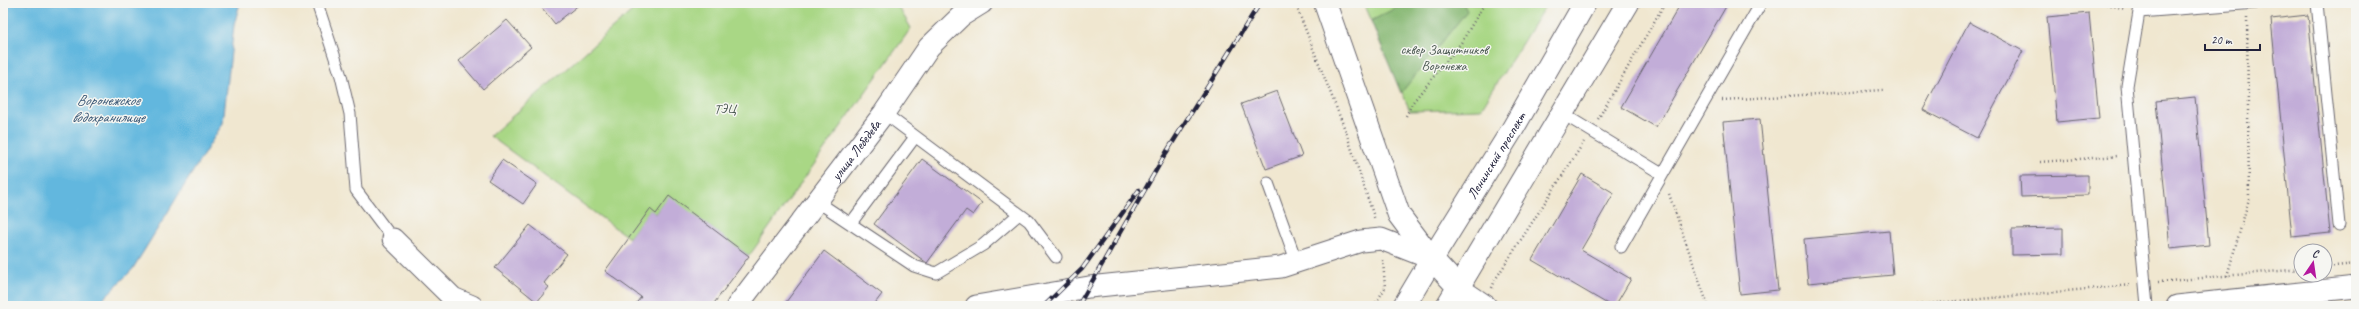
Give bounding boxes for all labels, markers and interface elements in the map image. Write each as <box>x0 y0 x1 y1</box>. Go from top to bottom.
scale bar <box>2205 26 2260 52</box>
text: 20 m <box>2211 32 2233 48</box>
park label: сквер Защитников Воронежа <box>1400 41 1490 74</box>
water label: Воронежское водохранилище <box>72 91 146 127</box>
park label: ТЭЦ <box>714 100 738 117</box>
street label: Ленинский проспект <box>1463 108 1530 202</box>
street label: улица Лебедева <box>827 116 885 185</box>
north arrow <box>2293 243 2333 283</box>
text: С <box>2311 246 2321 261</box>

